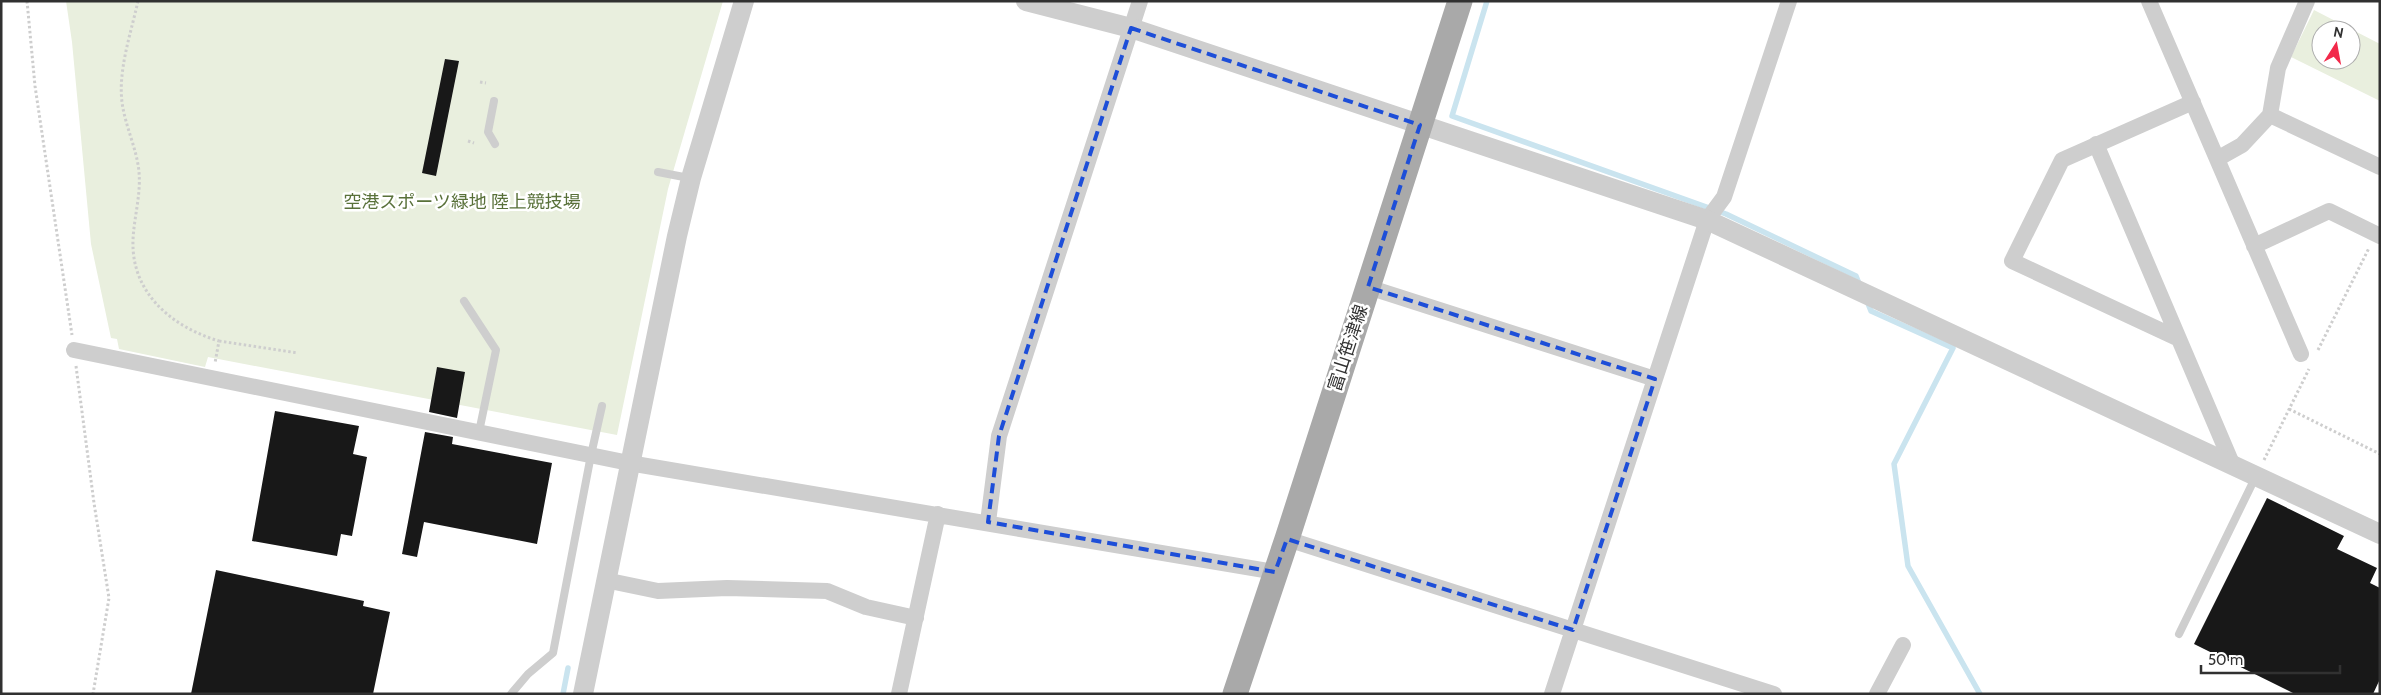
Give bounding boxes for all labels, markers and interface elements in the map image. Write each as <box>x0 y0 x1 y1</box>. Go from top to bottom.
north arrow <box>2311 20 2361 70</box>
text: N <box>2332 22 2345 42</box>
park label: 空港スポーツ緑地 陸上競技場 <box>343 191 581 213</box>
street label: 富山笹津線 <box>1324 302 1372 394</box>
scale bar <box>2201 642 2340 674</box>
text: 50 m <box>2208 651 2243 669</box>

